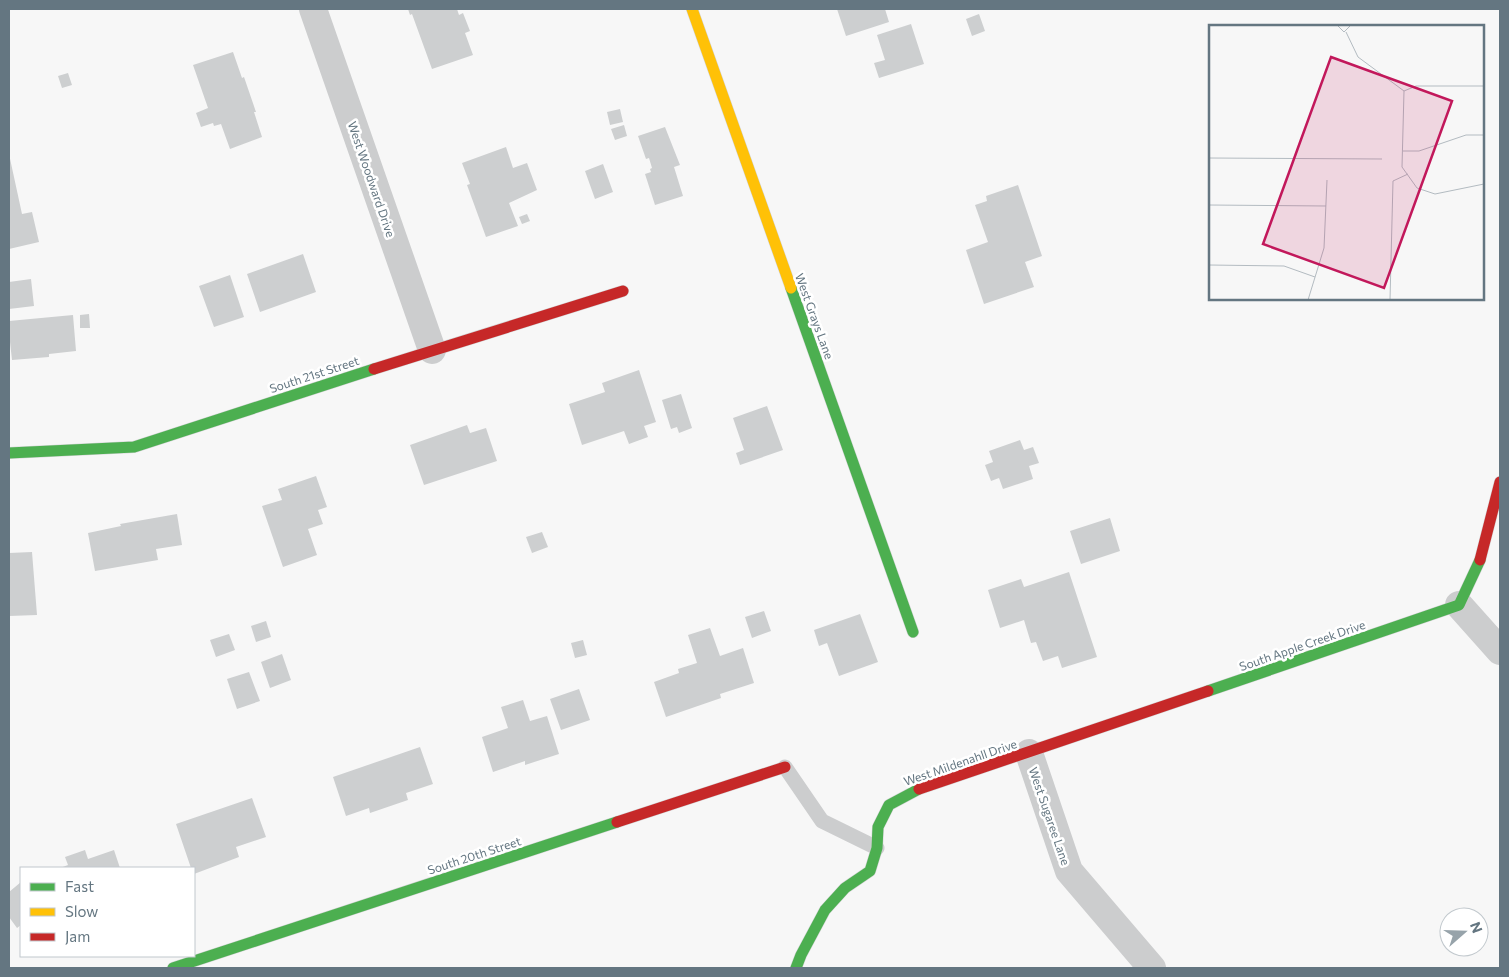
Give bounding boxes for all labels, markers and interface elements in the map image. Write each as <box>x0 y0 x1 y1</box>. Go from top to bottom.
inset map <box>1209 25 1484 300</box>
street label: West Woodward Drive <box>346 119 398 239</box>
street label: West Grays Lane <box>793 271 837 361</box>
street label: South 21st Street <box>267 353 361 395</box>
street label: South Apple Creek Drive <box>1237 617 1367 673</box>
street label: West Mildenahll Drive <box>902 736 1018 788</box>
street label: West Sugaree Lane <box>1027 765 1073 867</box>
street label: South 20th Street <box>425 833 523 877</box>
legend <box>20 867 195 957</box>
text: Fast <box>65 877 94 895</box>
text: Slow <box>65 902 98 920</box>
north arrow <box>1439 907 1489 957</box>
text: N <box>1467 920 1486 935</box>
text: Jam <box>65 927 90 945</box>

